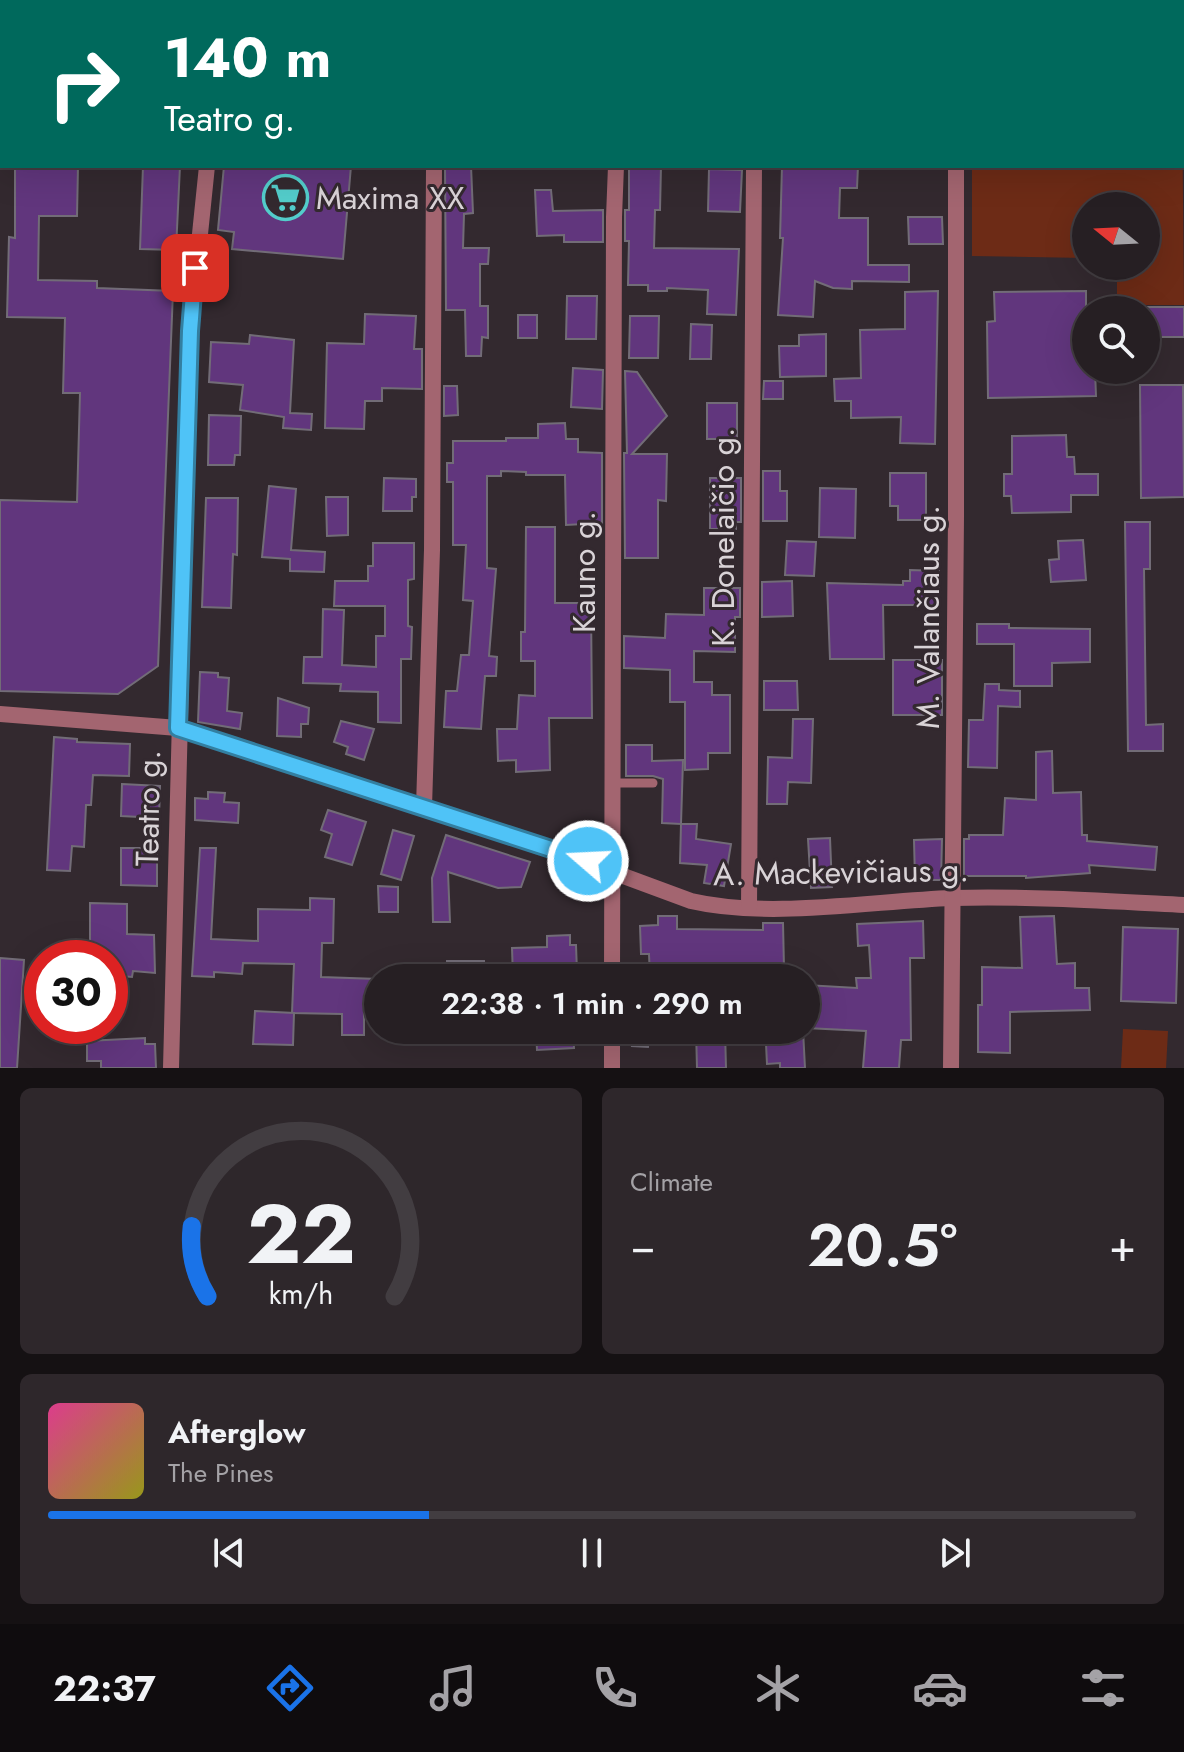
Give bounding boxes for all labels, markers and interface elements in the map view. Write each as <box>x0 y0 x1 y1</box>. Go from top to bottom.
text: 140 m <box>164 17 331 98</box>
icon: right <box>32 32 136 136</box>
text: Teatro g. <box>164 92 295 144</box>
supermarket icon: Maxima XX <box>261 174 309 222</box>
place label: Maxima XX <box>316 175 465 221</box>
north arrow <box>1072 192 1160 280</box>
map controls <box>1072 192 1160 384</box>
pin <box>161 234 229 302</box>
icon: arrive <box>173 246 217 290</box>
button: search <box>1072 296 1160 384</box>
street label: K. Donelaičio g. <box>700 427 746 647</box>
street label: M. Valančiaus g. <box>905 505 951 729</box>
street label: Kauno g. <box>561 511 607 633</box>
street label: Teatro g. <box>124 749 172 867</box>
position arrow <box>546 819 630 903</box>
street label: A. Mackevičiaus g. <box>713 847 969 897</box>
speed limit sign: 30 <box>24 940 128 1044</box>
text: 22:38 · 1 min · 290 m <box>441 982 743 1025</box>
text: Climate <box>630 1163 713 1201</box>
text: 22 <box>246 1174 356 1294</box>
text: 20.5° <box>808 1202 957 1289</box>
text: − <box>630 1214 656 1278</box>
text: + <box>1109 1214 1136 1278</box>
text: km/h <box>269 1273 333 1315</box>
text: Afterglow <box>168 1411 305 1454</box>
text: The Pines <box>168 1454 273 1492</box>
icon: previous <box>207 1531 251 1575</box>
icon: pause <box>570 1531 614 1575</box>
icon: next <box>933 1531 977 1575</box>
icon: directions <box>262 1660 318 1716</box>
icon: music <box>425 1660 481 1716</box>
icon: phone <box>587 1660 643 1716</box>
icon: climate <box>750 1660 806 1716</box>
icon: car <box>912 1660 968 1716</box>
icon: filters <box>1075 1660 1131 1716</box>
text: 22:37 <box>53 1662 156 1714</box>

